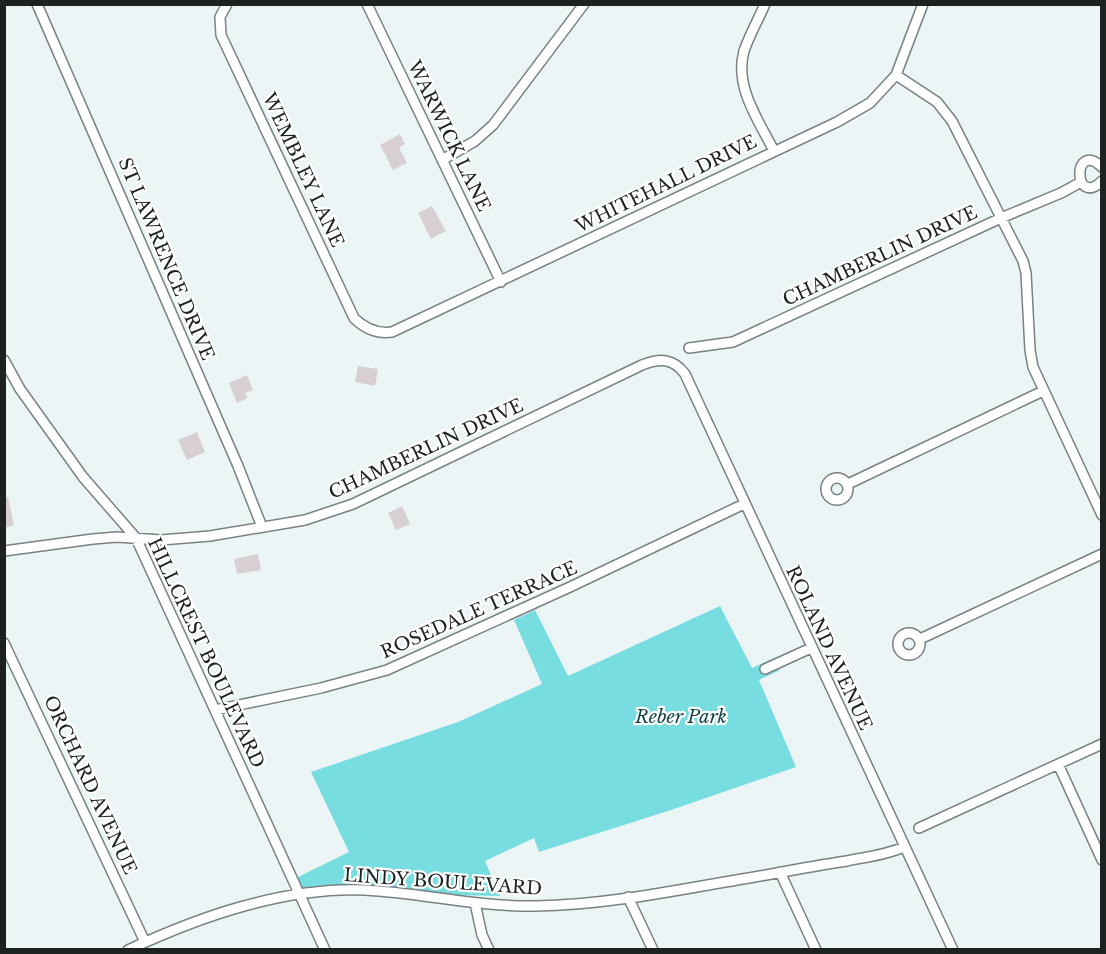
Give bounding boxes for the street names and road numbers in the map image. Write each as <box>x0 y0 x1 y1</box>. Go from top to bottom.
street label: WARWICK LANE <box>402 56 495 215</box>
street label: WEMBLEY LANE <box>257 88 348 251</box>
street label: WHITEHALL DRIVE <box>571 131 760 238</box>
street label: ST LAWRENCE DRIVE <box>113 154 219 364</box>
street label: CHAMBERLIN DRIVE <box>779 201 981 311</box>
street label: CHAMBERLIN DRIVE <box>325 394 527 504</box>
street label: HILLCREST BOULEVARD <box>143 534 269 772</box>
street label: ROSEDALE TERRACE <box>377 557 581 663</box>
street label: ROLAND AVENUE <box>781 562 877 734</box>
street label: ORCHARD AVENUE <box>39 692 141 878</box>
street label: LINDY BOULEVARD <box>343 864 543 900</box>

